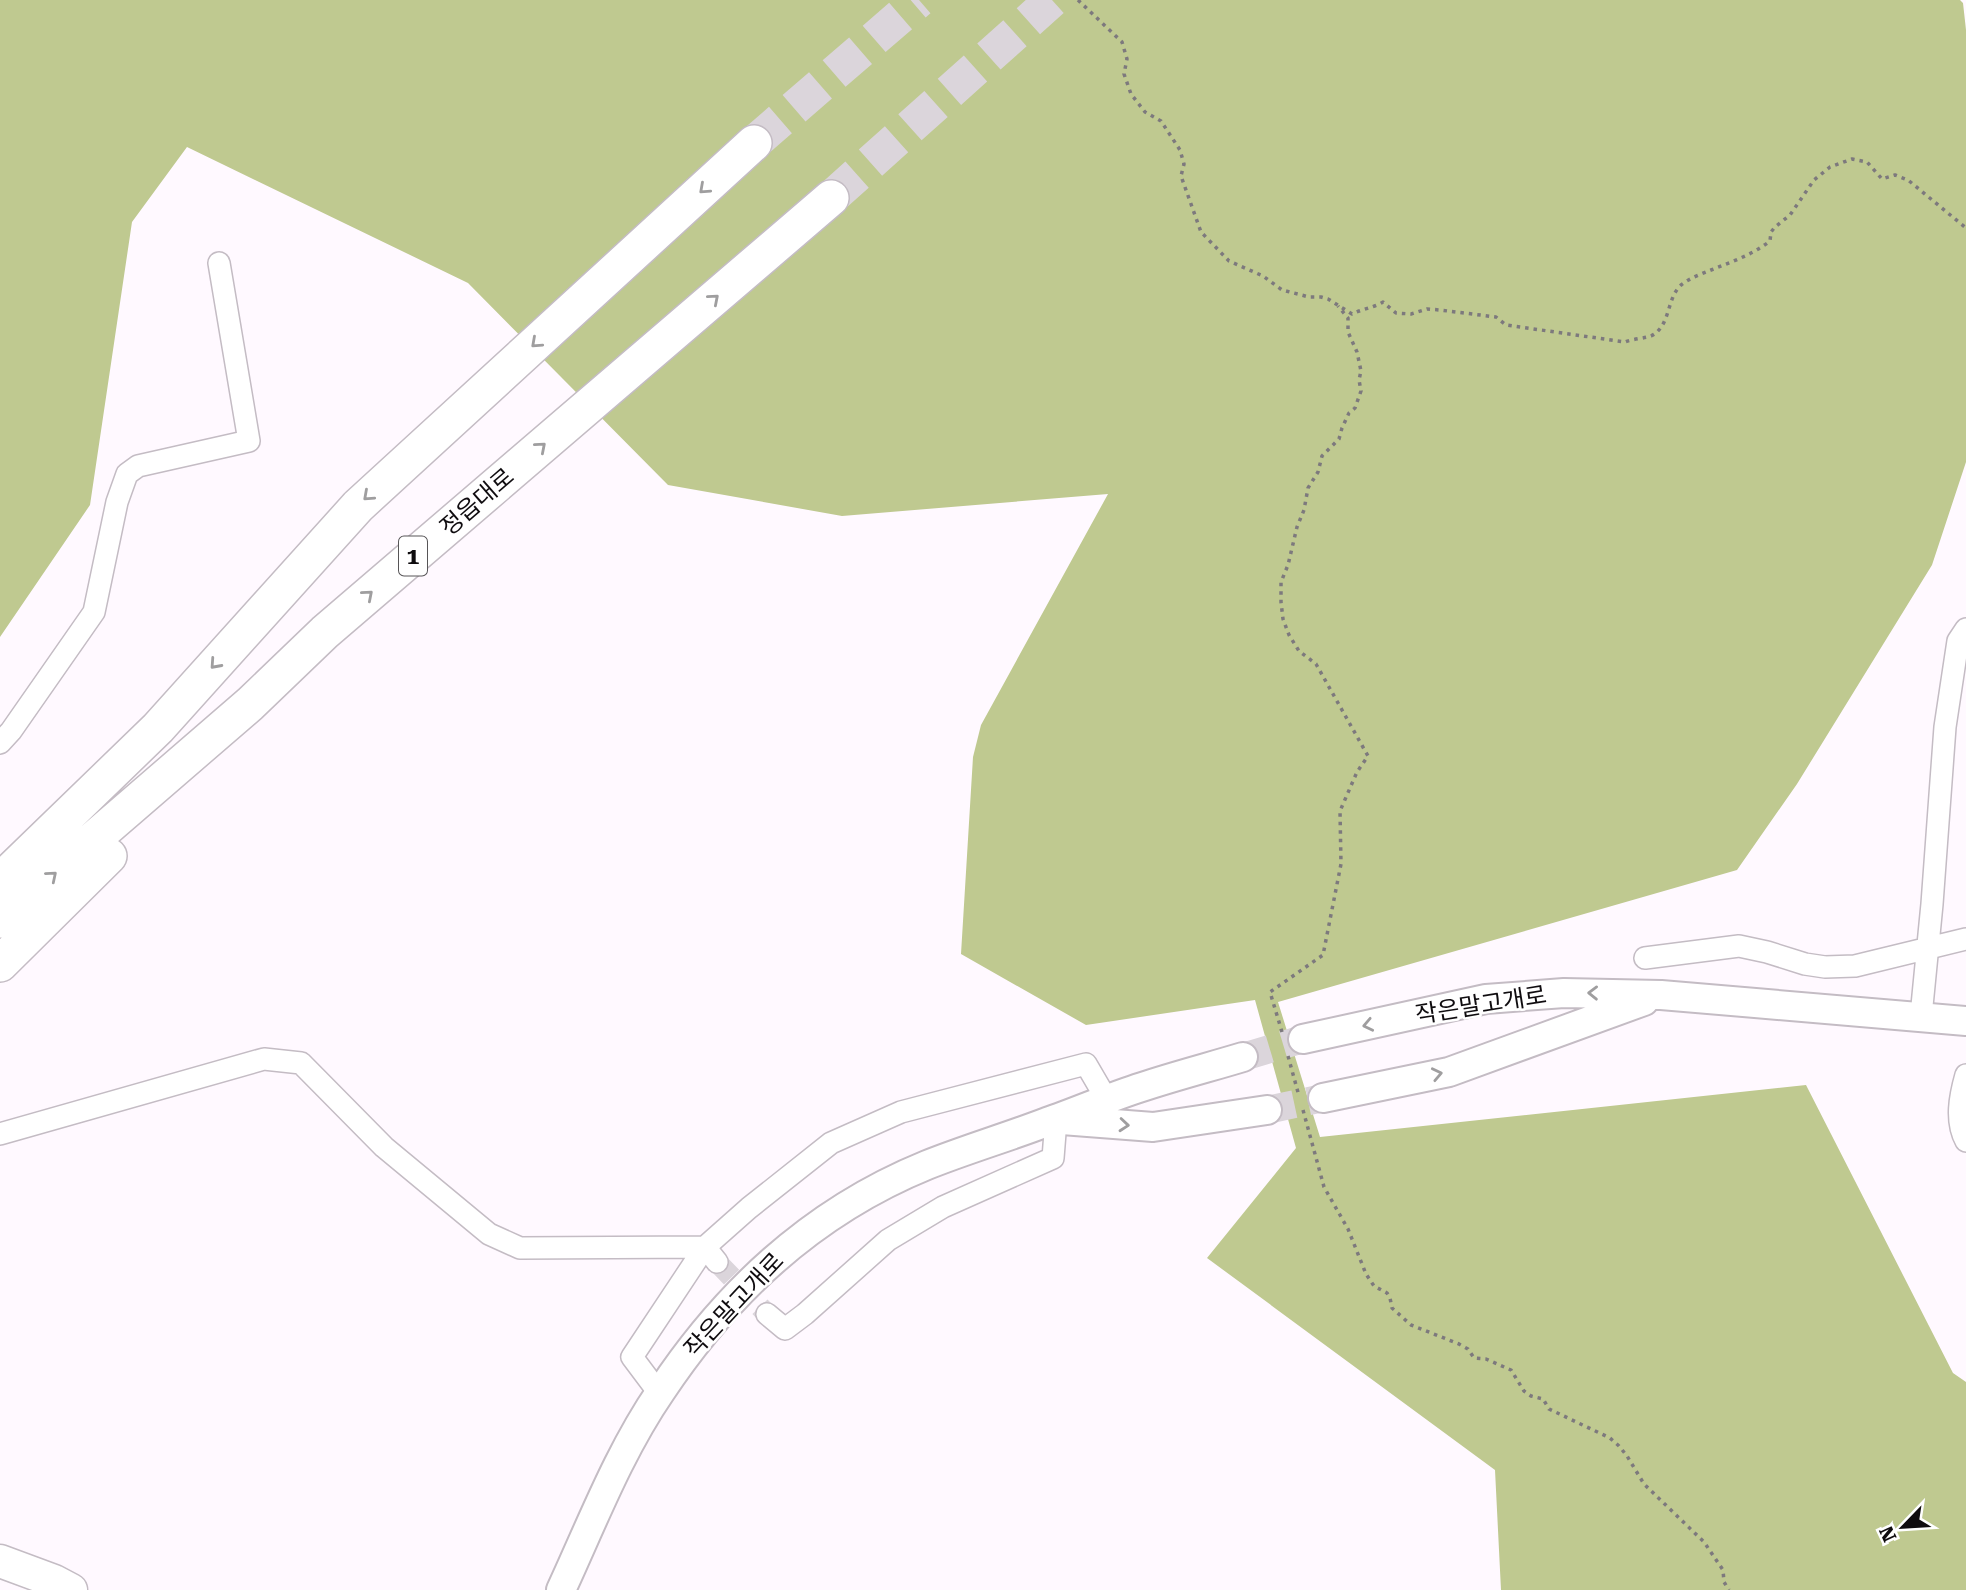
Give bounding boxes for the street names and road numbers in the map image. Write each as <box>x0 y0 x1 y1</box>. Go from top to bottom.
street label: 정읍대로 <box>434 462 520 542</box>
road number: 1 <box>399 536 427 576</box>
street label: 작은말고개로 <box>1413 981 1549 1029</box>
street label: 작은말고개로 <box>679 1247 789 1363</box>

